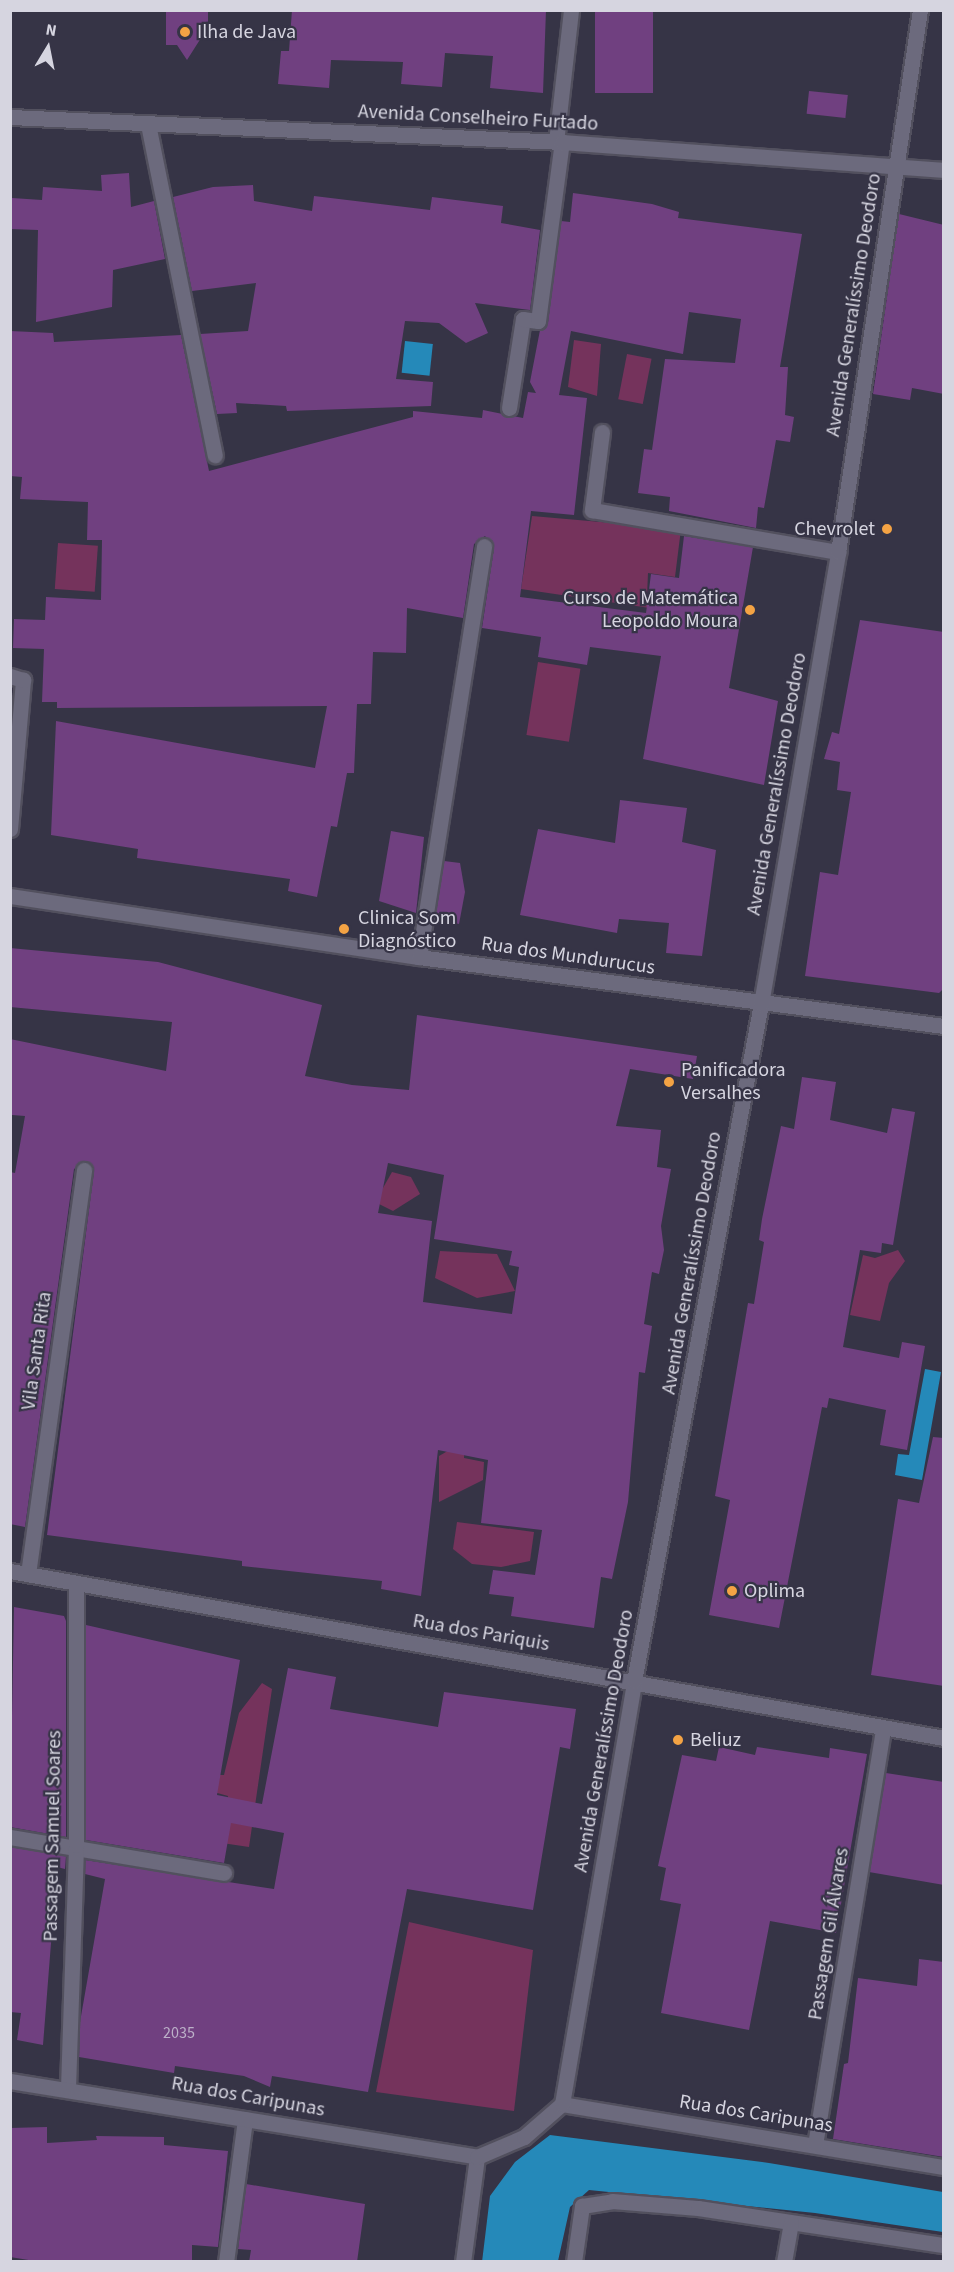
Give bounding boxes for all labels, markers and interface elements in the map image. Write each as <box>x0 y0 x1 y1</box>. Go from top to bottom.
north arrow <box>18 18 78 78</box>
text: N <box>44 19 58 42</box>
place label: Ilha de Java <box>197 20 296 44</box>
marker: Ilha de Java <box>178 25 192 39</box>
street label: Avenida Conselheiro Furtado <box>357 100 599 136</box>
street label: Avenida Generalíssimo Deodoro <box>821 172 887 438</box>
place label: Chevrolet <box>794 517 875 541</box>
marker: Chevrolet <box>880 522 894 536</box>
place label: Curso de Matemática Leopoldo Moura <box>563 586 738 633</box>
marker: Curso de Matemática Leopoldo Moura <box>743 603 757 617</box>
street label: Avenida Generalíssimo Deodoro <box>742 651 812 917</box>
place label: Clinica Som Diagnóstico <box>358 906 456 953</box>
marker: Clinica Som Diagnóstico <box>335 920 353 938</box>
street label: Rua dos Mundurucus <box>480 932 656 980</box>
place label: Panificadora Versalhes <box>681 1058 786 1105</box>
marker: Panificadora Versalhes <box>662 1075 676 1089</box>
street label: Avenida Generalíssimo Deodoro <box>657 1130 727 1396</box>
street label: Vila Santa Rita <box>17 1290 57 1412</box>
place label: Oplima <box>744 1579 805 1603</box>
marker: Oplima <box>725 1584 739 1598</box>
street label: Avenida Generalíssimo Deodoro <box>569 1608 639 1874</box>
street label: Rua dos Pariquis <box>411 1609 551 1657</box>
place label: Beliuz <box>690 1728 741 1752</box>
street label: Passagem Samuel Soares <box>39 1730 67 1942</box>
marker: Beliuz <box>671 1733 685 1747</box>
street label: Passagem Gil Álvares <box>804 1846 854 2022</box>
house number: 2035 <box>163 2023 195 2043</box>
street label: Rua dos Caripunas <box>169 2072 327 2122</box>
street label: Rua dos Caripunas <box>677 2090 835 2138</box>

